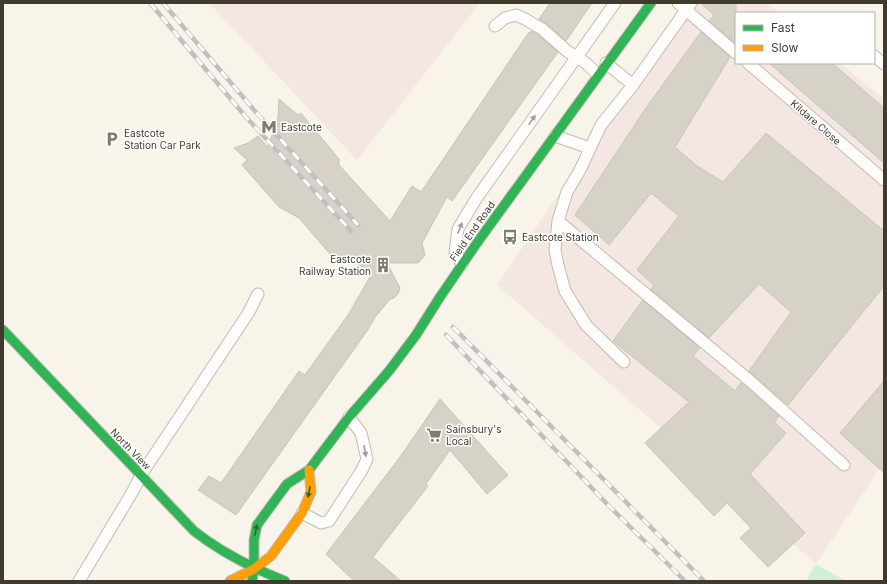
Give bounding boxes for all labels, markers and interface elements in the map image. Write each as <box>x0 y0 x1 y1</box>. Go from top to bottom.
legend <box>735 12 875 64</box>
text: Fast <box>771 20 795 35</box>
text: Slow <box>771 40 799 55</box>
street label: Kildare Close <box>788 97 844 147</box>
one-way arrow <box>528 115 536 125</box>
metro station icon: Eastcote <box>260 118 278 136</box>
place label: Eastcote <box>281 121 322 133</box>
place label: Eastcote Station Car Park <box>124 127 201 151</box>
parking icon: Eastcote Station Car Park <box>103 130 121 148</box>
street label: Field End Road <box>447 199 497 263</box>
one-way arrow <box>457 221 463 233</box>
bus stop icon: Eastcote Station <box>501 228 519 246</box>
place label: Eastcote Station <box>522 231 599 243</box>
place label: Eastcote Railway Station <box>299 253 371 277</box>
building icon: Eastcote Railway Station <box>374 256 392 274</box>
place label: Sainsbury's Local <box>446 423 502 447</box>
street label: North View <box>108 426 154 472</box>
supermarket icon: Sainsbury's Local <box>425 426 443 444</box>
one-way arrow <box>363 445 369 457</box>
one-way arrow <box>306 486 312 499</box>
one-way arrow <box>254 524 260 537</box>

